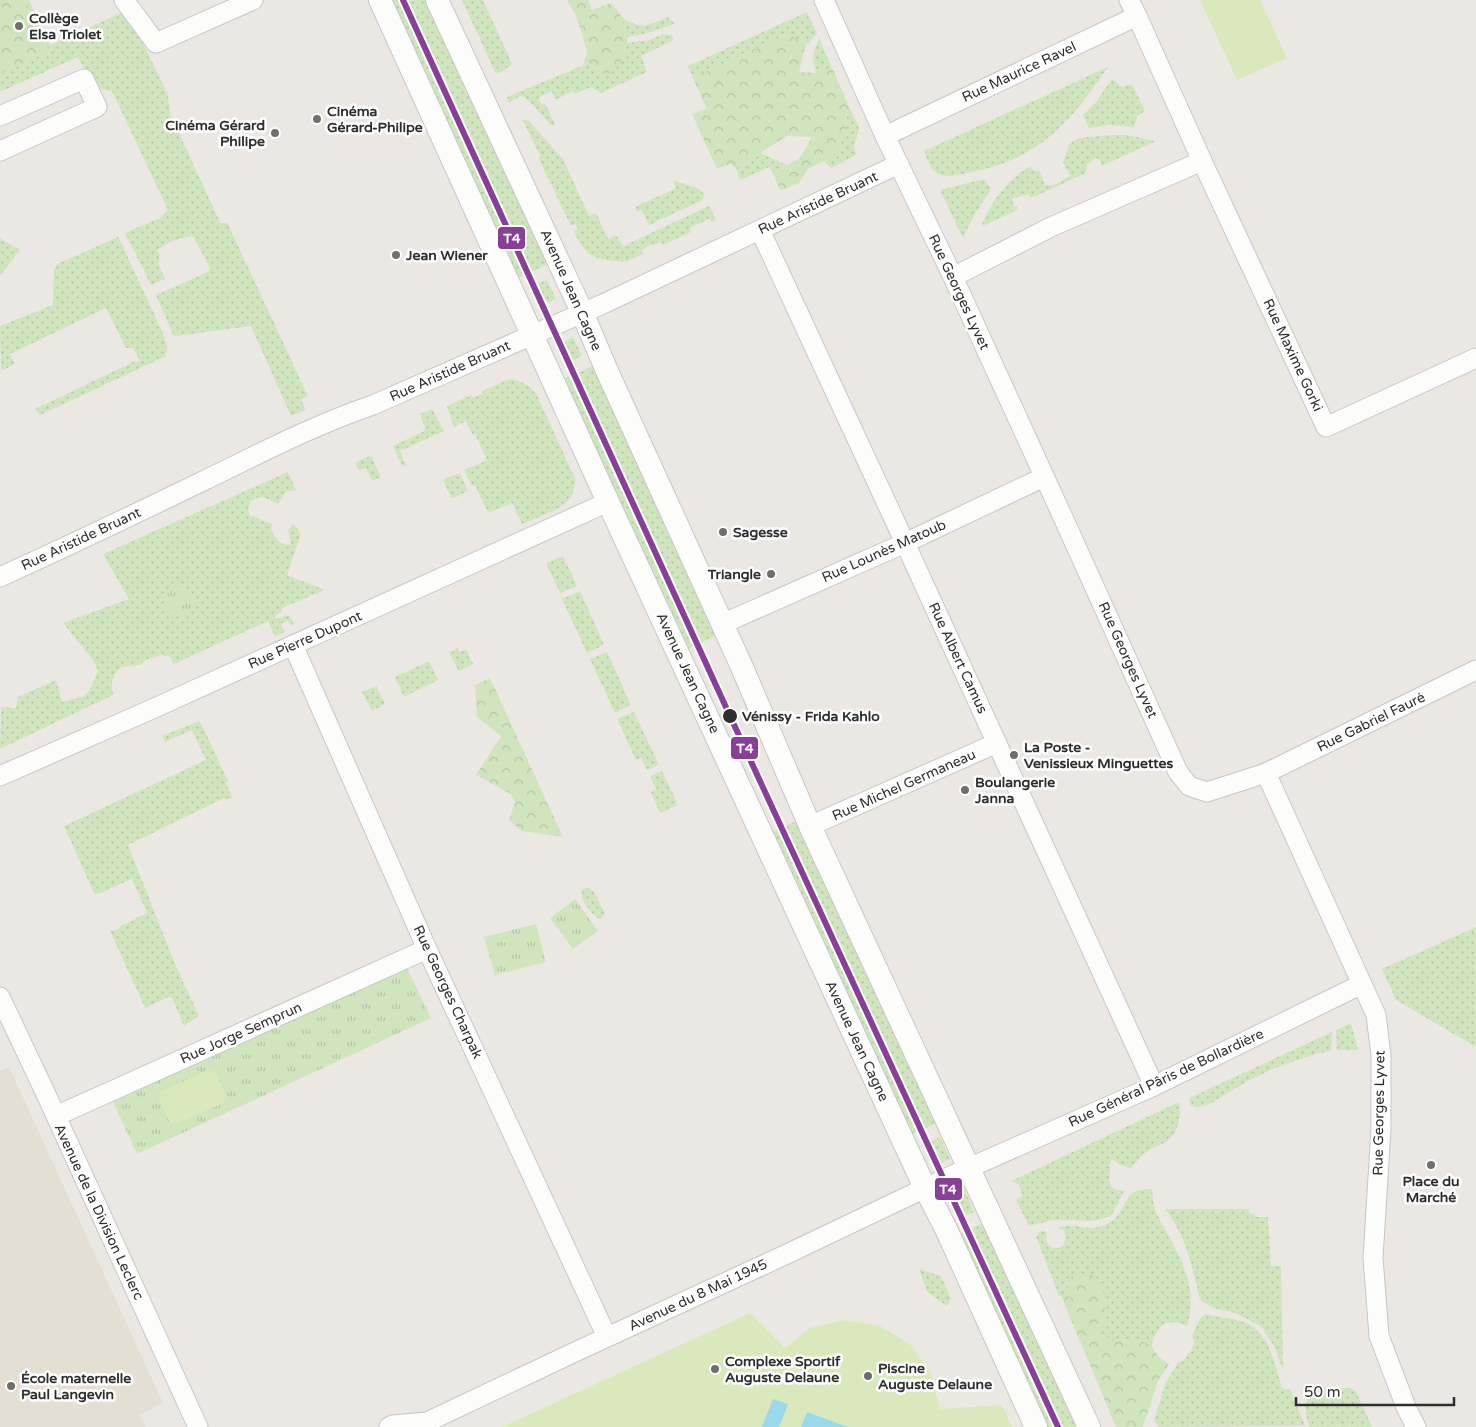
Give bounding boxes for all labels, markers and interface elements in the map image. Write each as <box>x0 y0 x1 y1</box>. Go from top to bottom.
place label: Collège Elsa Triolet <box>29 10 102 43</box>
marker: Collège Elsa Triolet <box>13 20 25 32</box>
street label: Rue Maurice Ravel <box>959 38 1079 106</box>
place label: Cinéma Gérard-Philipe <box>327 103 423 136</box>
marker: Cinéma Gérard-Philipe <box>311 113 323 125</box>
place label: Cinéma Gérard Philipe <box>165 117 265 150</box>
marker: Cinéma Gérard Philipe <box>269 127 281 139</box>
street label: Rue Aristide Bruant <box>755 168 881 238</box>
line badge: T4 <box>497 226 526 250</box>
street label: Avenue Jean Cagne <box>537 227 605 353</box>
text: T4 <box>502 230 521 247</box>
street label: Rue Georges Lyvet <box>925 232 994 353</box>
place label: Jean Wiener <box>405 247 488 264</box>
marker: Jean Wiener <box>390 249 402 261</box>
street label: Rue Maxime Gorki <box>1259 296 1327 414</box>
street label: Rue Aristide Bruant <box>387 336 514 405</box>
street label: Rue Aristide Bruant <box>18 504 144 574</box>
street label: Rue Lounès Matoub <box>819 516 949 586</box>
place label: Sagesse <box>733 524 788 541</box>
marker: Sagesse <box>717 526 729 538</box>
place label: Triangle <box>707 566 761 583</box>
marker: Triangle <box>765 568 777 580</box>
street label: Rue Georges Lyvet <box>1095 599 1162 721</box>
street label: Rue Albert Camus <box>925 600 991 717</box>
street label: Rue Pierre Dupont <box>245 607 365 673</box>
street label: Avenue Jean Cagne <box>653 610 723 736</box>
street label: Rue Gabriel Fauré <box>1314 688 1428 756</box>
marker: Vénissy - Frida Kahlo <box>721 707 739 725</box>
place label: Vénissy - Frida Kahlo <box>742 708 880 725</box>
line badge: T4 <box>730 736 759 760</box>
place label: La Poste - Venissieux Minguettes <box>1024 739 1173 772</box>
text: T4 <box>735 740 754 757</box>
street label: Rue Michel Germaneau <box>830 746 978 824</box>
marker: La Poste - Venissieux Minguettes <box>1008 749 1020 761</box>
place label: Boulangerie Janna <box>974 774 1055 807</box>
marker: Boulangerie Janna <box>959 784 971 796</box>
street label: Rue Georges Charpak <box>410 923 487 1062</box>
street label: Avenue Jean Cagne <box>822 978 892 1104</box>
street label: Rue Jorge Semprun <box>178 999 304 1067</box>
street label: Rue Général Pâris de Bollardière <box>1066 1025 1266 1131</box>
street label: Rue Georges Lyvet <box>1369 1049 1389 1176</box>
street label: Avenue de la Division Leclerc <box>51 1121 147 1303</box>
marker: Place du Marché <box>1425 1159 1437 1171</box>
place label: Place du Marché <box>1402 1173 1460 1206</box>
line badge: T4 <box>934 1177 963 1201</box>
text: T4 <box>938 1181 957 1198</box>
street label: Avenue du 8 Mai 1945 <box>626 1255 770 1335</box>
place label: Complexe Sportif Auguste Delaune <box>725 1353 841 1386</box>
place label: Piscine Auguste Delaune <box>878 1360 992 1393</box>
marker: Complexe Sportif Auguste Delaune <box>709 1363 721 1375</box>
place label: École maternelle Paul Langevin <box>21 1370 131 1403</box>
marker: Piscine Auguste Delaune <box>862 1370 874 1382</box>
scale bar <box>1296 1374 1454 1406</box>
marker: École maternelle Paul Langevin <box>5 1380 17 1392</box>
text: 50 m <box>1304 1383 1341 1401</box>

